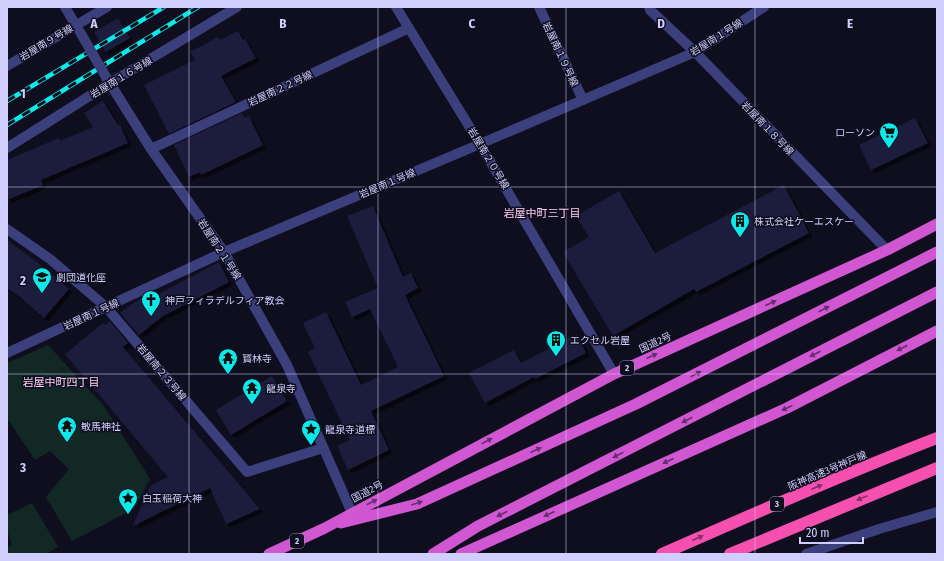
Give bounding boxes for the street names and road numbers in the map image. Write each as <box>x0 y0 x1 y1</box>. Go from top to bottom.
street label: 岩屋南１号線 <box>688 17 745 59</box>
street label: 岩屋南１９号線 <box>540 20 580 89</box>
street label: 岩屋南９号線 <box>18 22 75 63</box>
street label: 岩屋南１６号線 <box>88 55 155 101</box>
street label: 岩屋南２２号線 <box>246 69 315 109</box>
street label: 岩屋南１８号線 <box>739 99 796 158</box>
street label: 岩屋南２０号線 <box>465 125 511 192</box>
street label: 岩屋南１号線 <box>357 167 417 201</box>
street label: 岩屋南２１号線 <box>195 217 243 282</box>
street label: 岩屋南１号線 <box>62 297 121 333</box>
street label: 国道2号 <box>637 330 674 355</box>
street label: 岩屋南２３号線 <box>134 342 188 403</box>
road number: 2 <box>620 361 634 375</box>
street label: 阪神高速3号神戸線 <box>786 449 869 493</box>
street label: 国道2号 <box>349 479 385 505</box>
road number: 3 <box>770 497 784 511</box>
road number: 2 <box>290 534 304 548</box>

